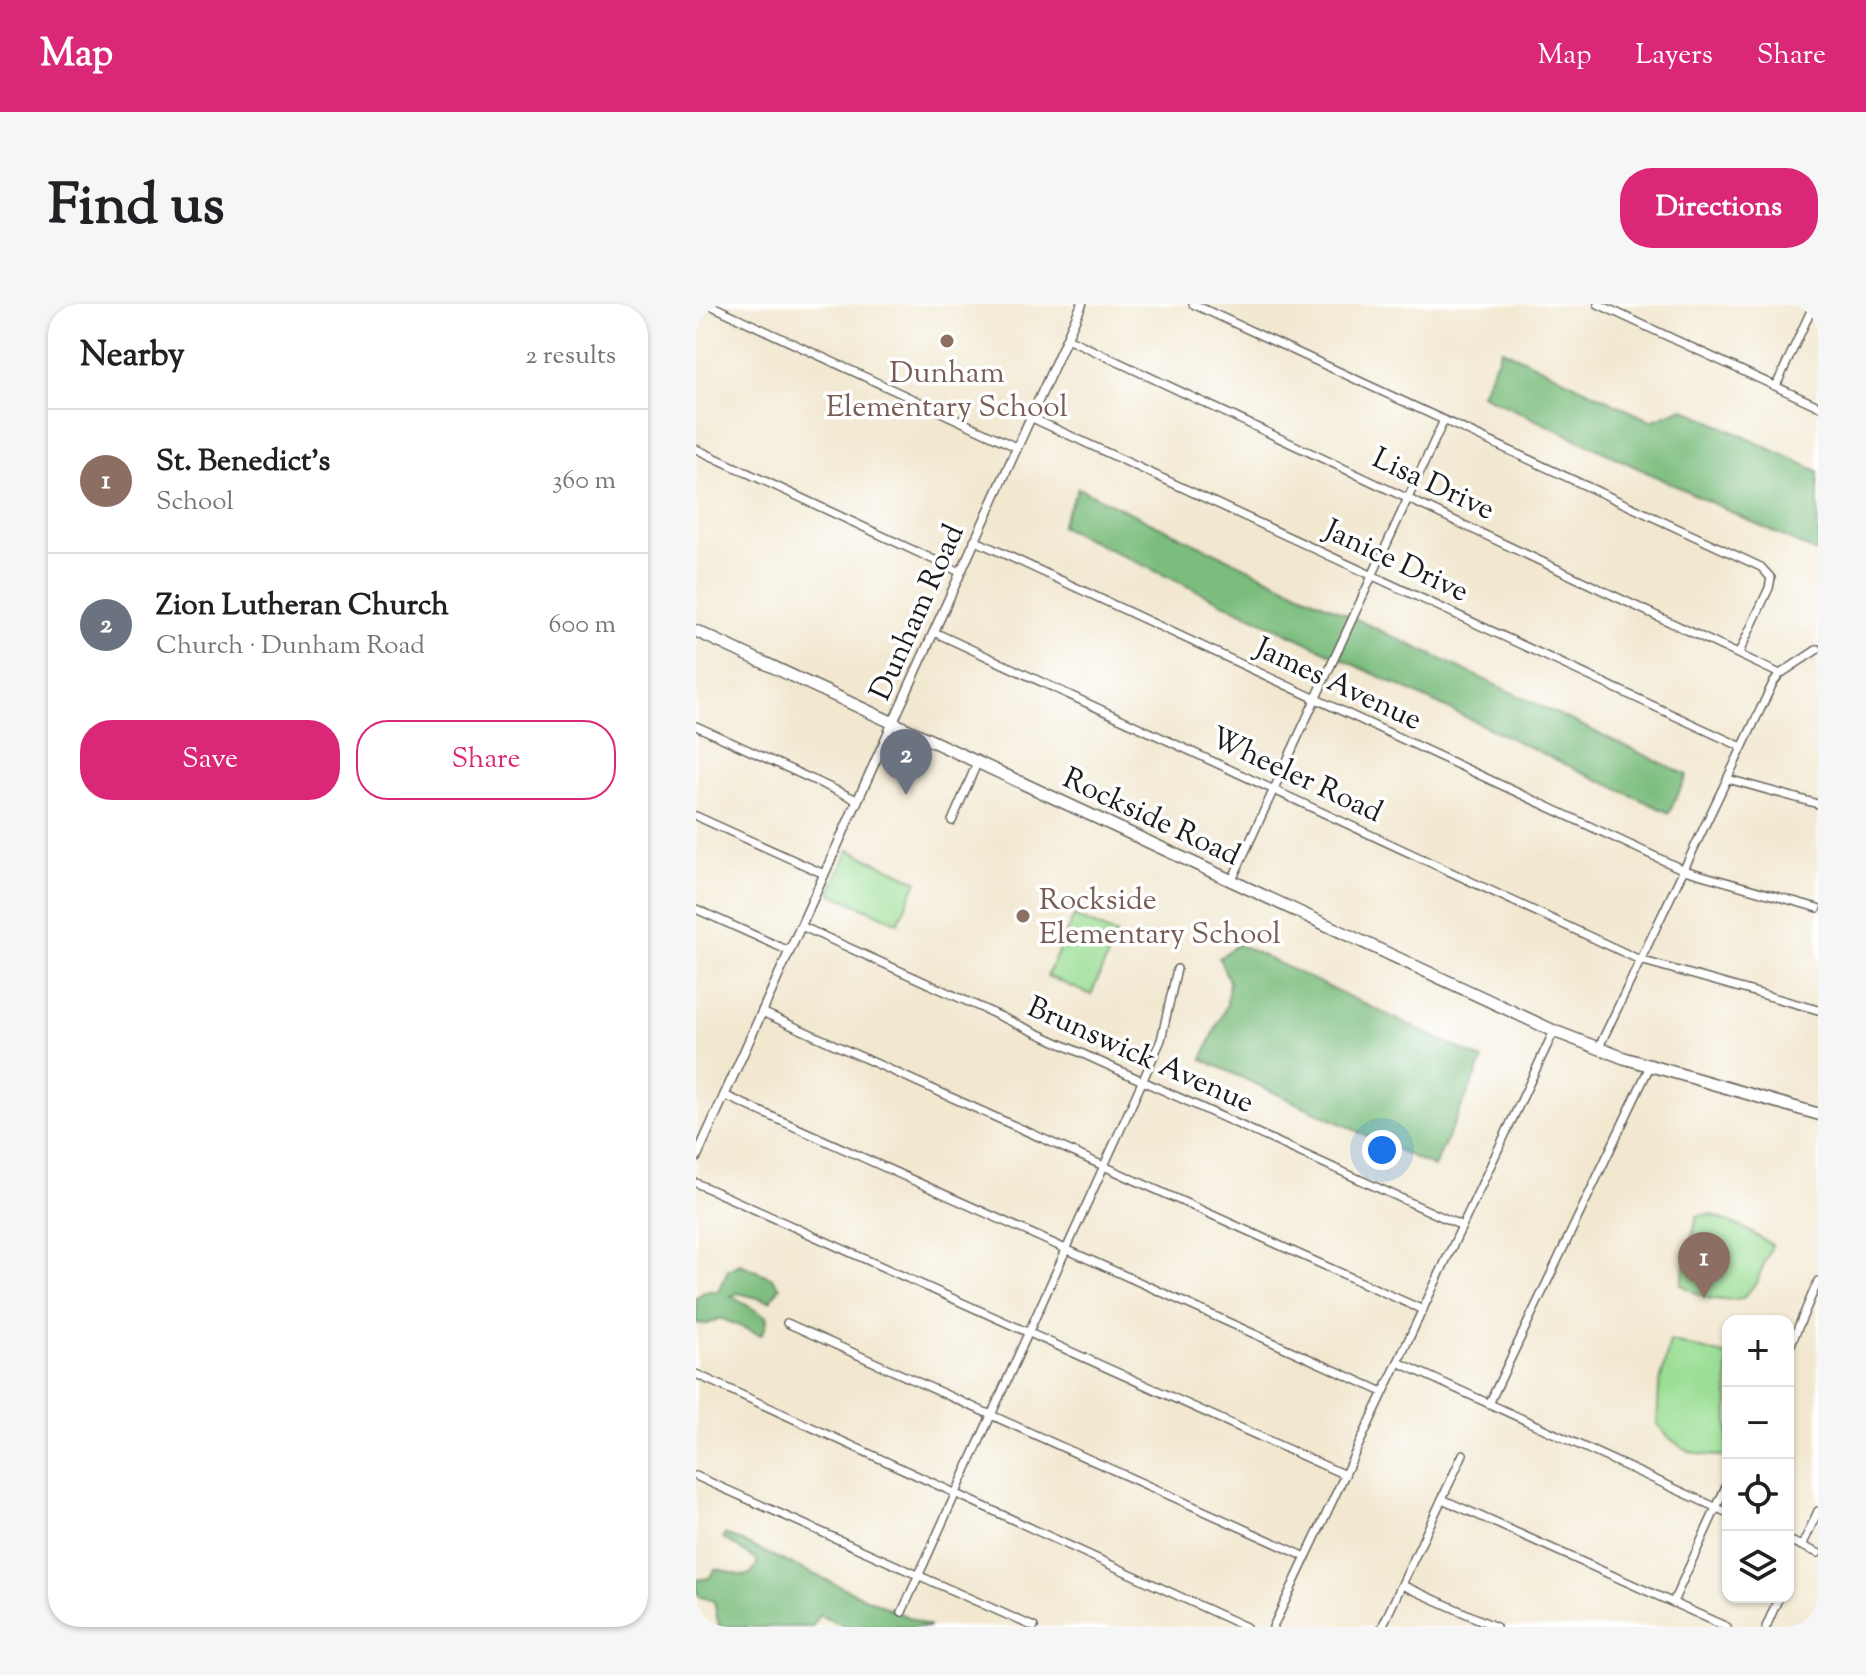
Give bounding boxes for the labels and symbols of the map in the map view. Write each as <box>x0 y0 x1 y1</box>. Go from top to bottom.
marker: Dunham Elementary School <box>938 332 956 350</box>
place label: Dunham Elementary School <box>826 353 1068 430</box>
street label: Lisa Drive <box>1365 438 1501 532</box>
street label: Janice Drive <box>1315 509 1475 614</box>
street label: Dunham Road <box>860 518 976 708</box>
street label: James Avenue <box>1246 627 1428 743</box>
street label: Wheeler Road <box>1203 718 1389 835</box>
pin: 2 <box>880 729 932 795</box>
street label: Rockside Road <box>1055 758 1247 878</box>
place label: Rockside Elementary School <box>1039 880 1281 957</box>
marker: Rockside Elementary School <box>1014 907 1032 925</box>
street label: Brunswick Avenue <box>1020 987 1260 1126</box>
your location <box>1362 1130 1402 1170</box>
pin: 1 <box>1678 1232 1730 1298</box>

